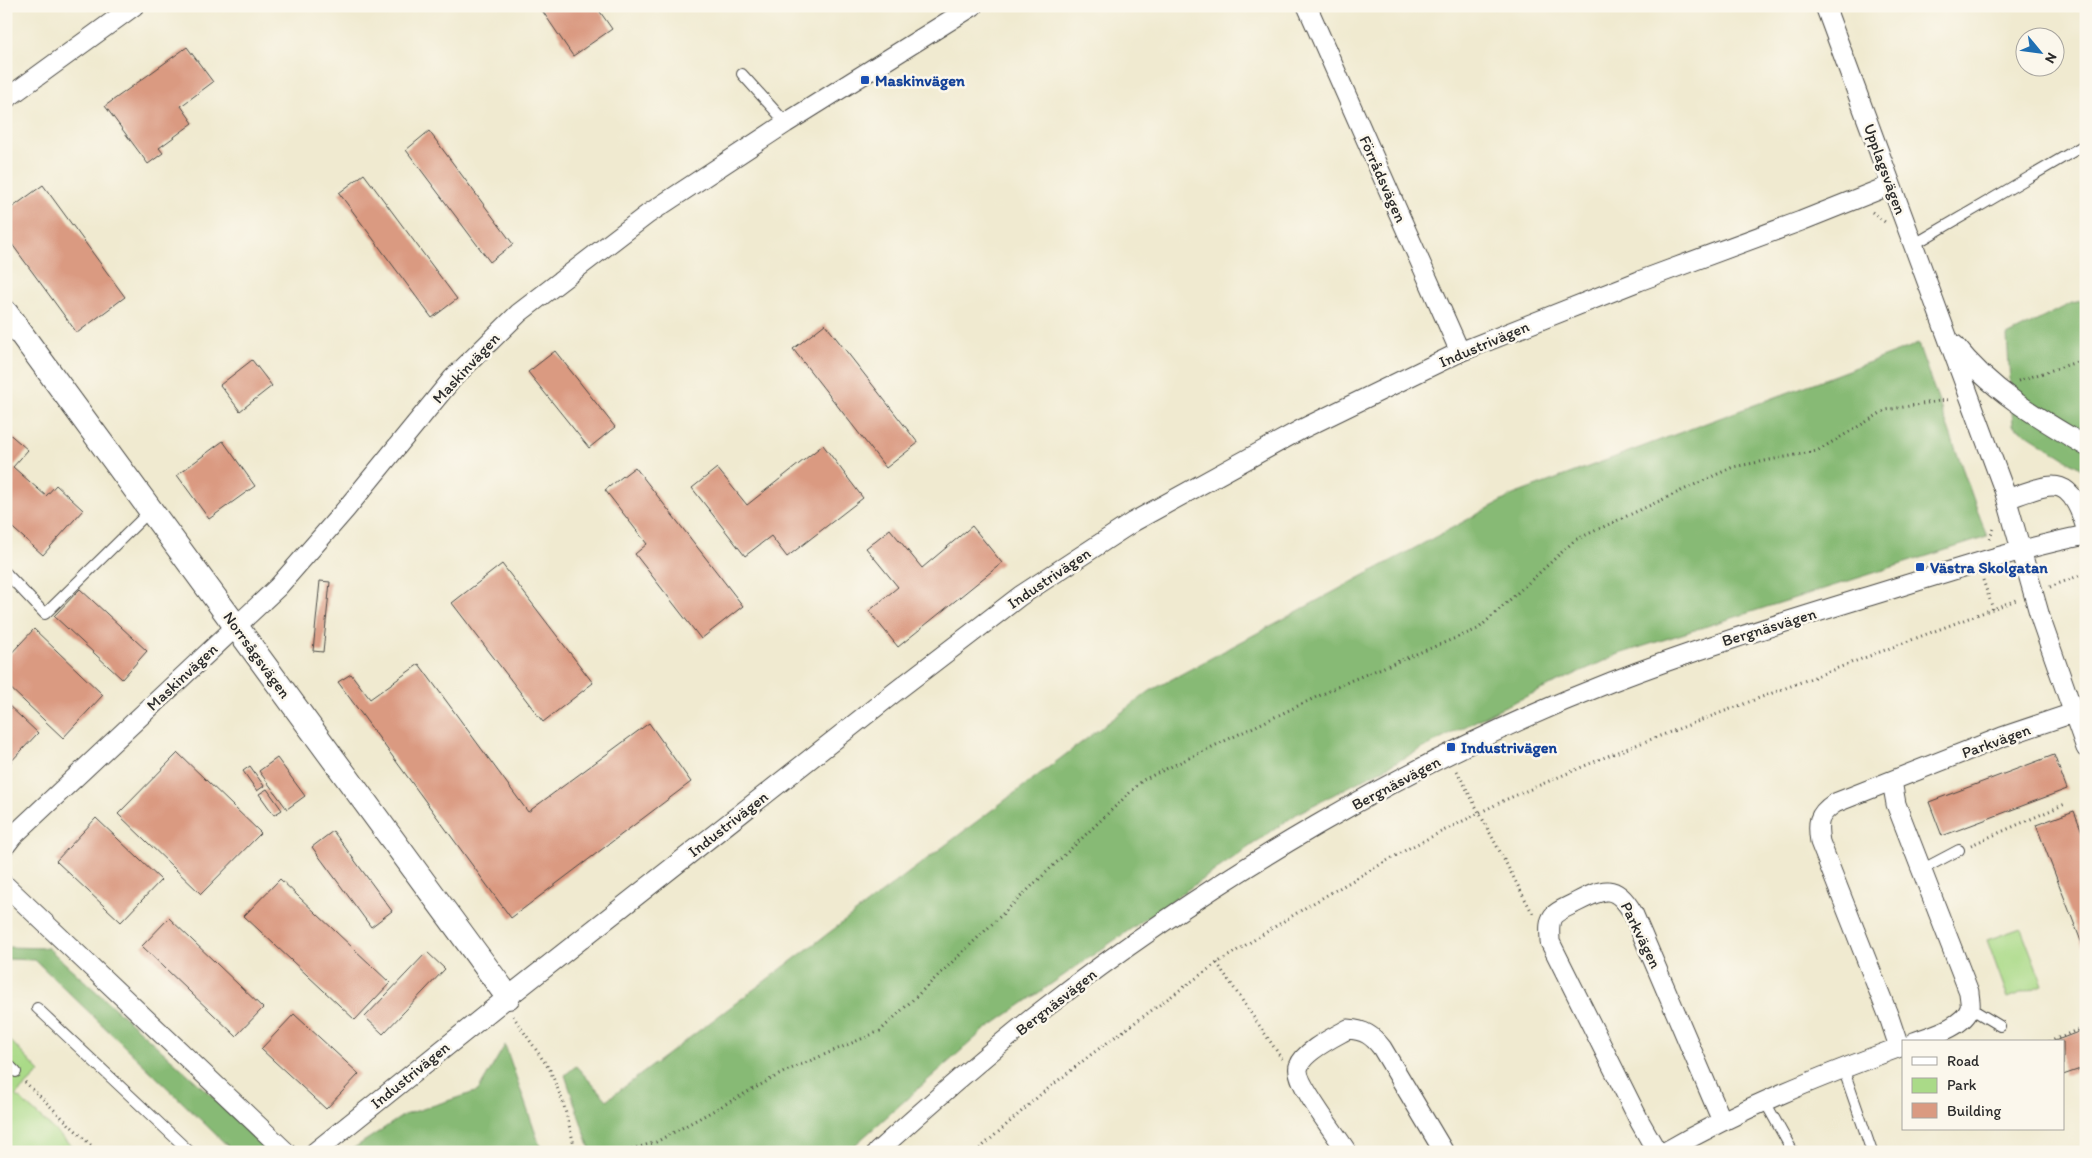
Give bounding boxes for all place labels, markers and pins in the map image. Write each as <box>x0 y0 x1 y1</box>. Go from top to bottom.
place label: Maskinvägen <box>875 71 966 91</box>
marker: Maskinvägen <box>859 74 871 86</box>
place label: Västra Skolgatan <box>1930 558 2048 578</box>
marker: Västra Skolgatan <box>1914 561 1926 573</box>
place label: Industrivägen <box>1461 738 1557 758</box>
marker: Industrivägen <box>1445 741 1457 753</box>

